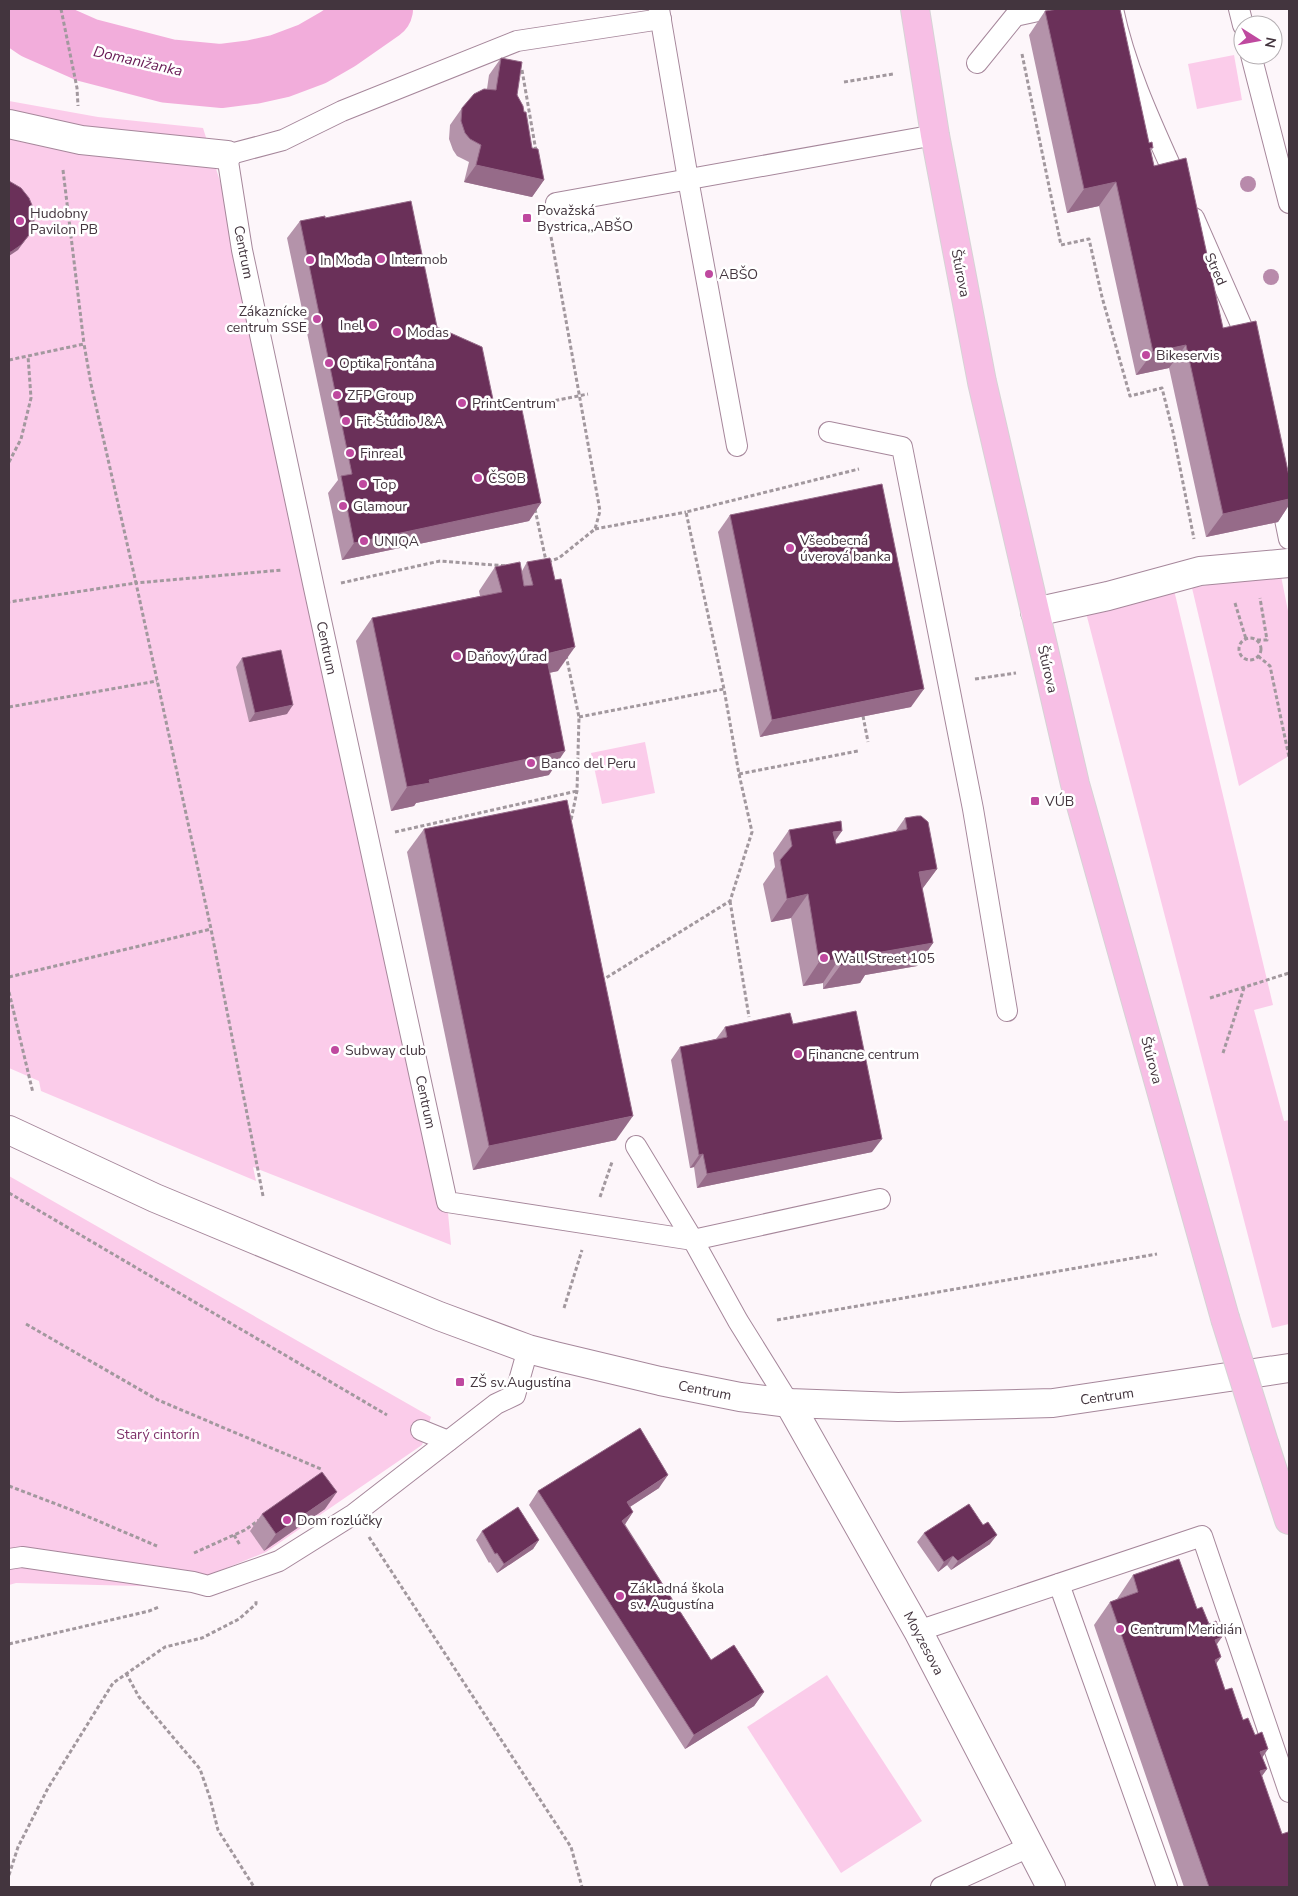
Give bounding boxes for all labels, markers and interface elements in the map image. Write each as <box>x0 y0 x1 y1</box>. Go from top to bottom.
north arrow <box>1233 15 1283 65</box>
text: N <box>1260 35 1281 49</box>
water label: Domanižanka <box>91 41 185 81</box>
place label: Považská Bystrica,,ABŠO <box>537 201 633 236</box>
place label: Hudobny Pavilon PB <box>30 204 98 239</box>
marker: Považská Bystrica,,ABŠO <box>521 212 533 224</box>
marker: Hudobny Pavilon PB <box>14 215 26 227</box>
street label: Centrum <box>229 224 258 280</box>
street label: Štúrova <box>947 248 974 299</box>
place label: Intermob <box>391 250 448 269</box>
street label: Stred <box>1200 250 1231 289</box>
place label: In Moda <box>320 251 370 270</box>
marker: Intermob <box>375 253 387 265</box>
marker: In Moda <box>304 254 316 266</box>
place label: ABŠO <box>719 265 758 284</box>
marker: ABŠO <box>703 268 715 280</box>
place label: Zákaznícke centrum SSE <box>227 302 307 337</box>
marker: Zákaznícke centrum SSE <box>311 313 323 325</box>
place label: Inel <box>340 316 364 335</box>
marker: Inel <box>367 319 379 331</box>
place label: Modas <box>407 323 449 342</box>
marker: Modas <box>391 326 403 338</box>
place label: Bikeservis <box>1156 346 1220 365</box>
marker: Bikeservis <box>1140 349 1152 361</box>
place label: Optika Fontána <box>339 354 435 373</box>
marker: Optika Fontána <box>323 357 335 369</box>
place label: ZFP Group <box>347 386 414 405</box>
marker: ZFP Group <box>331 389 343 401</box>
place label: PrintCentrum <box>472 394 556 413</box>
marker: PrintCentrum <box>456 397 468 409</box>
place label: Fit Štúdio J&A <box>356 412 444 431</box>
marker: Fit Štúdio J&A <box>340 415 352 427</box>
place label: Finreal <box>360 444 404 463</box>
marker: Finreal <box>344 447 356 459</box>
place label: ČSOB <box>488 469 526 488</box>
marker: ČSOB <box>472 472 484 484</box>
place label: Top <box>373 475 396 494</box>
marker: Top <box>357 478 369 490</box>
place label: Glamour <box>353 497 407 516</box>
marker: Glamour <box>337 500 349 512</box>
place label: Všeobecná úverová banka <box>799 531 891 566</box>
place label: UNIQA <box>374 532 419 551</box>
marker: UNIQA <box>358 535 370 547</box>
marker: Všeobecná úverová banka <box>784 542 796 554</box>
street label: Centrum <box>312 620 341 677</box>
street label: Štúrova <box>1033 643 1062 695</box>
place label: Daňový úrad <box>467 647 547 666</box>
marker: Daňový úrad <box>451 650 463 662</box>
place label: Banco del Peru <box>541 754 636 773</box>
marker: Banco del Peru <box>525 757 537 769</box>
place label: VÚB <box>1044 792 1074 811</box>
marker: VÚB <box>1029 795 1041 807</box>
place label: Wall Street 105 <box>834 949 935 968</box>
marker: Wall Street 105 <box>818 952 830 964</box>
street label: Štúrova <box>1136 1034 1167 1086</box>
place label: Subway club <box>345 1041 426 1060</box>
marker: Subway club <box>329 1044 341 1056</box>
place label: Financne centrum <box>808 1045 919 1064</box>
marker: Financne centrum <box>792 1048 804 1060</box>
street label: Centrum <box>411 1074 440 1131</box>
place label: ZŠ sv.Augustína <box>470 1373 571 1392</box>
marker: ZŠ sv.Augustína <box>454 1376 466 1388</box>
street label: Centrum <box>677 1376 733 1405</box>
street label: Centrum <box>1079 1383 1135 1410</box>
park label: Starý cintorín <box>116 1425 200 1444</box>
place label: Dom rozlúčky <box>297 1511 383 1530</box>
marker: Dom rozlúčky <box>281 1514 293 1526</box>
place label: Základná škola sv. Augustína <box>630 1579 724 1614</box>
marker: Základná škola sv. Augustína <box>614 1590 626 1602</box>
street label: Moyzesova <box>899 1608 948 1678</box>
place label: Centrum Meridián <box>1130 1620 1242 1639</box>
marker: Centrum Meridián <box>1114 1623 1126 1635</box>

